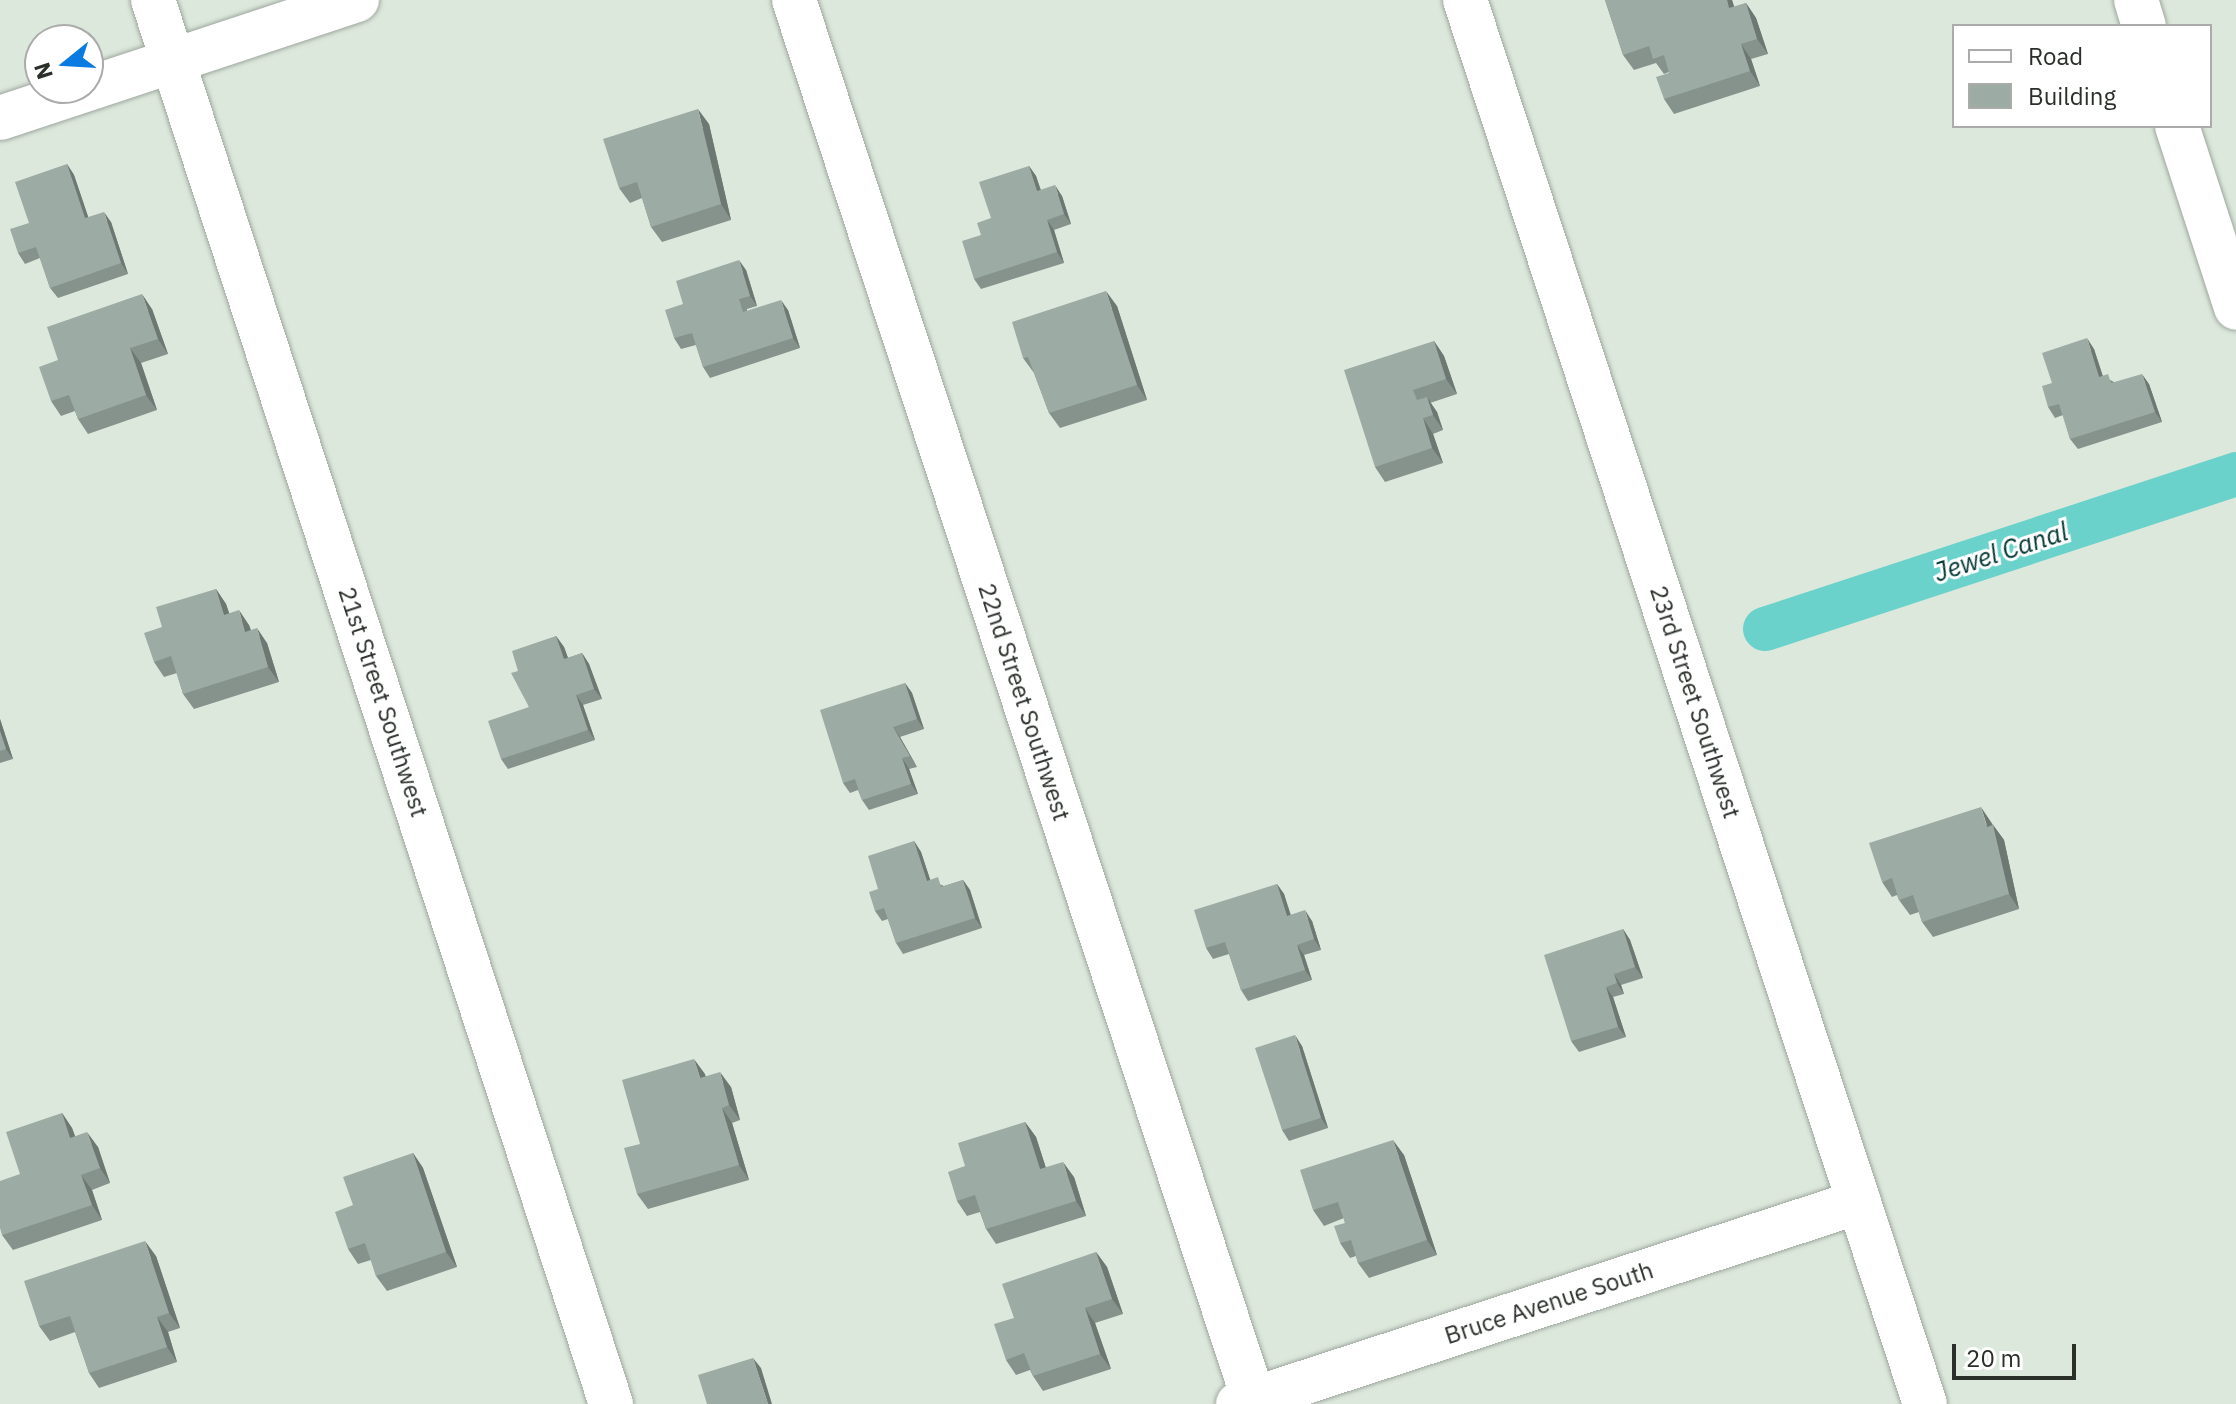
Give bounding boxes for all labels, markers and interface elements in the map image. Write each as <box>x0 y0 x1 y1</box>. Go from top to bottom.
north arrow <box>24 24 104 104</box>
legend <box>1952 24 2212 128</box>
text: Road <box>2028 40 2083 72</box>
text: N <box>26 59 59 83</box>
text: Building <box>2028 80 2116 112</box>
water label: Jewel Canal <box>1930 516 2072 588</box>
street label: 22nd Street Southwest <box>972 580 1076 824</box>
street label: 23rd Street Southwest <box>1644 582 1746 822</box>
street label: 21st Street Southwest <box>332 583 434 821</box>
street label: Bruce Avenue South <box>1441 1256 1657 1350</box>
scale bar <box>1956 1328 2080 1378</box>
text: 20 m <box>1966 1342 2021 1374</box>

